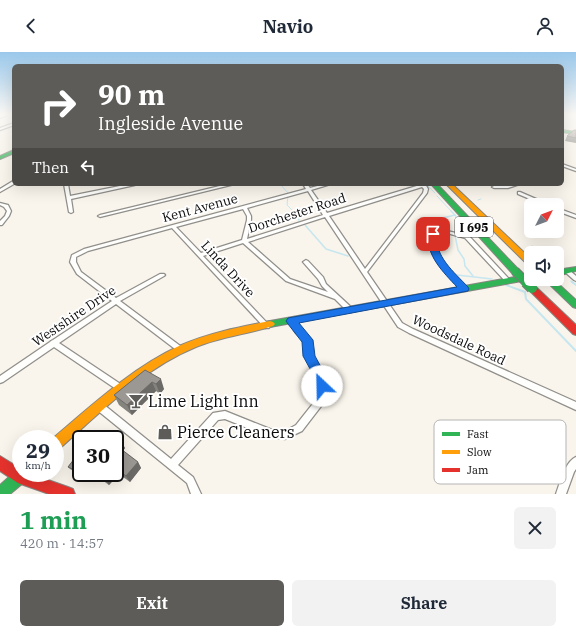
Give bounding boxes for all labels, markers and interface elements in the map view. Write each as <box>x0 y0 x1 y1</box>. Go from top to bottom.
icon: back <box>20 15 42 37</box>
text: Navio <box>263 15 313 38</box>
icon: person <box>534 15 556 37</box>
text: 90 m <box>98 76 165 113</box>
icon: right <box>32 80 84 132</box>
text: Ingleside Avenue <box>98 112 243 135</box>
icon: left <box>77 156 99 178</box>
text: Then <box>32 158 69 177</box>
street label: Dorchester Road <box>246 189 348 237</box>
street label: Kent Avenue <box>160 190 240 226</box>
north arrow <box>524 198 564 238</box>
map controls <box>524 198 564 286</box>
pin <box>416 217 450 251</box>
road number: I 695 <box>455 217 493 237</box>
icon: arrive <box>422 223 444 245</box>
street label: Linda Drive <box>198 237 258 301</box>
button: sound <box>524 246 564 286</box>
street label: Westshire Drive <box>29 282 119 350</box>
street label: Woodsdale Road <box>410 311 508 369</box>
position arrow <box>301 365 343 407</box>
place label: Lime Light Inn <box>148 391 259 411</box>
bar icon: Lime Light Inn <box>127 392 145 410</box>
legend <box>434 420 566 484</box>
place label: Pierce Cleaners <box>177 422 294 442</box>
shop icon: Pierce Cleaners <box>156 423 174 441</box>
text: Fast <box>467 427 489 441</box>
speed limit sign: 30 <box>72 430 124 482</box>
text: 29 <box>26 437 50 464</box>
text: Slow <box>467 445 492 459</box>
text: km/h <box>25 459 51 472</box>
text: Jam <box>467 463 489 477</box>
text: 1 min <box>20 504 87 536</box>
button: close <box>514 507 556 549</box>
text: 420 m · 14:57 <box>20 535 104 552</box>
button: Exit <box>20 580 284 626</box>
button: Share <box>292 580 556 626</box>

